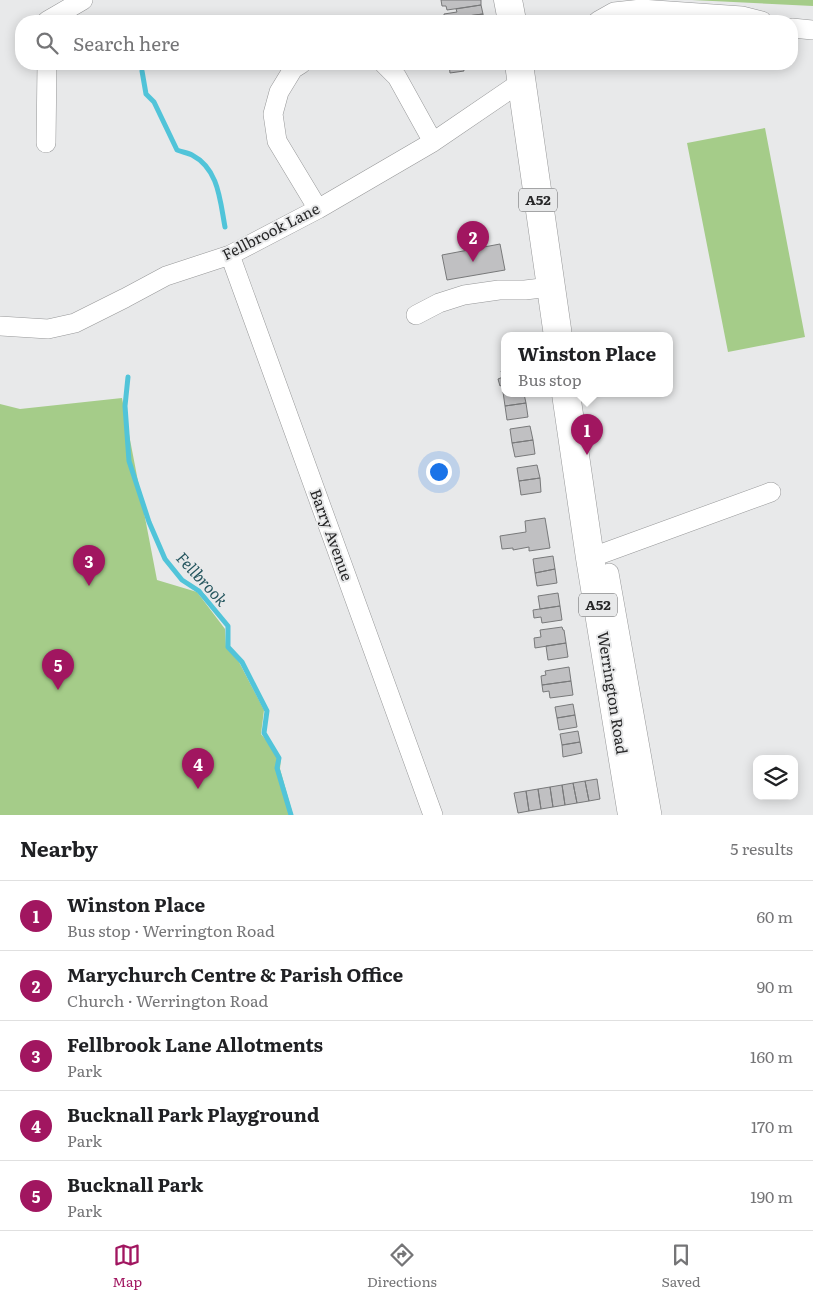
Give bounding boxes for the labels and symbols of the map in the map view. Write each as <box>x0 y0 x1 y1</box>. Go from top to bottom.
road number: A52 <box>519 188 557 212</box>
street label: Fellbrook Lane <box>218 196 323 265</box>
pin: 2 <box>457 221 489 262</box>
pin: 1 <box>571 414 603 455</box>
your location <box>426 459 452 485</box>
street label: Barry Avenue <box>305 485 360 584</box>
pin: 3 <box>73 545 105 586</box>
water label: Fellbrook <box>171 546 234 611</box>
road number: A52 <box>579 594 617 616</box>
street label: Werrington Road <box>592 630 635 756</box>
pin: 5 <box>42 649 74 690</box>
pin: 4 <box>182 748 214 789</box>

